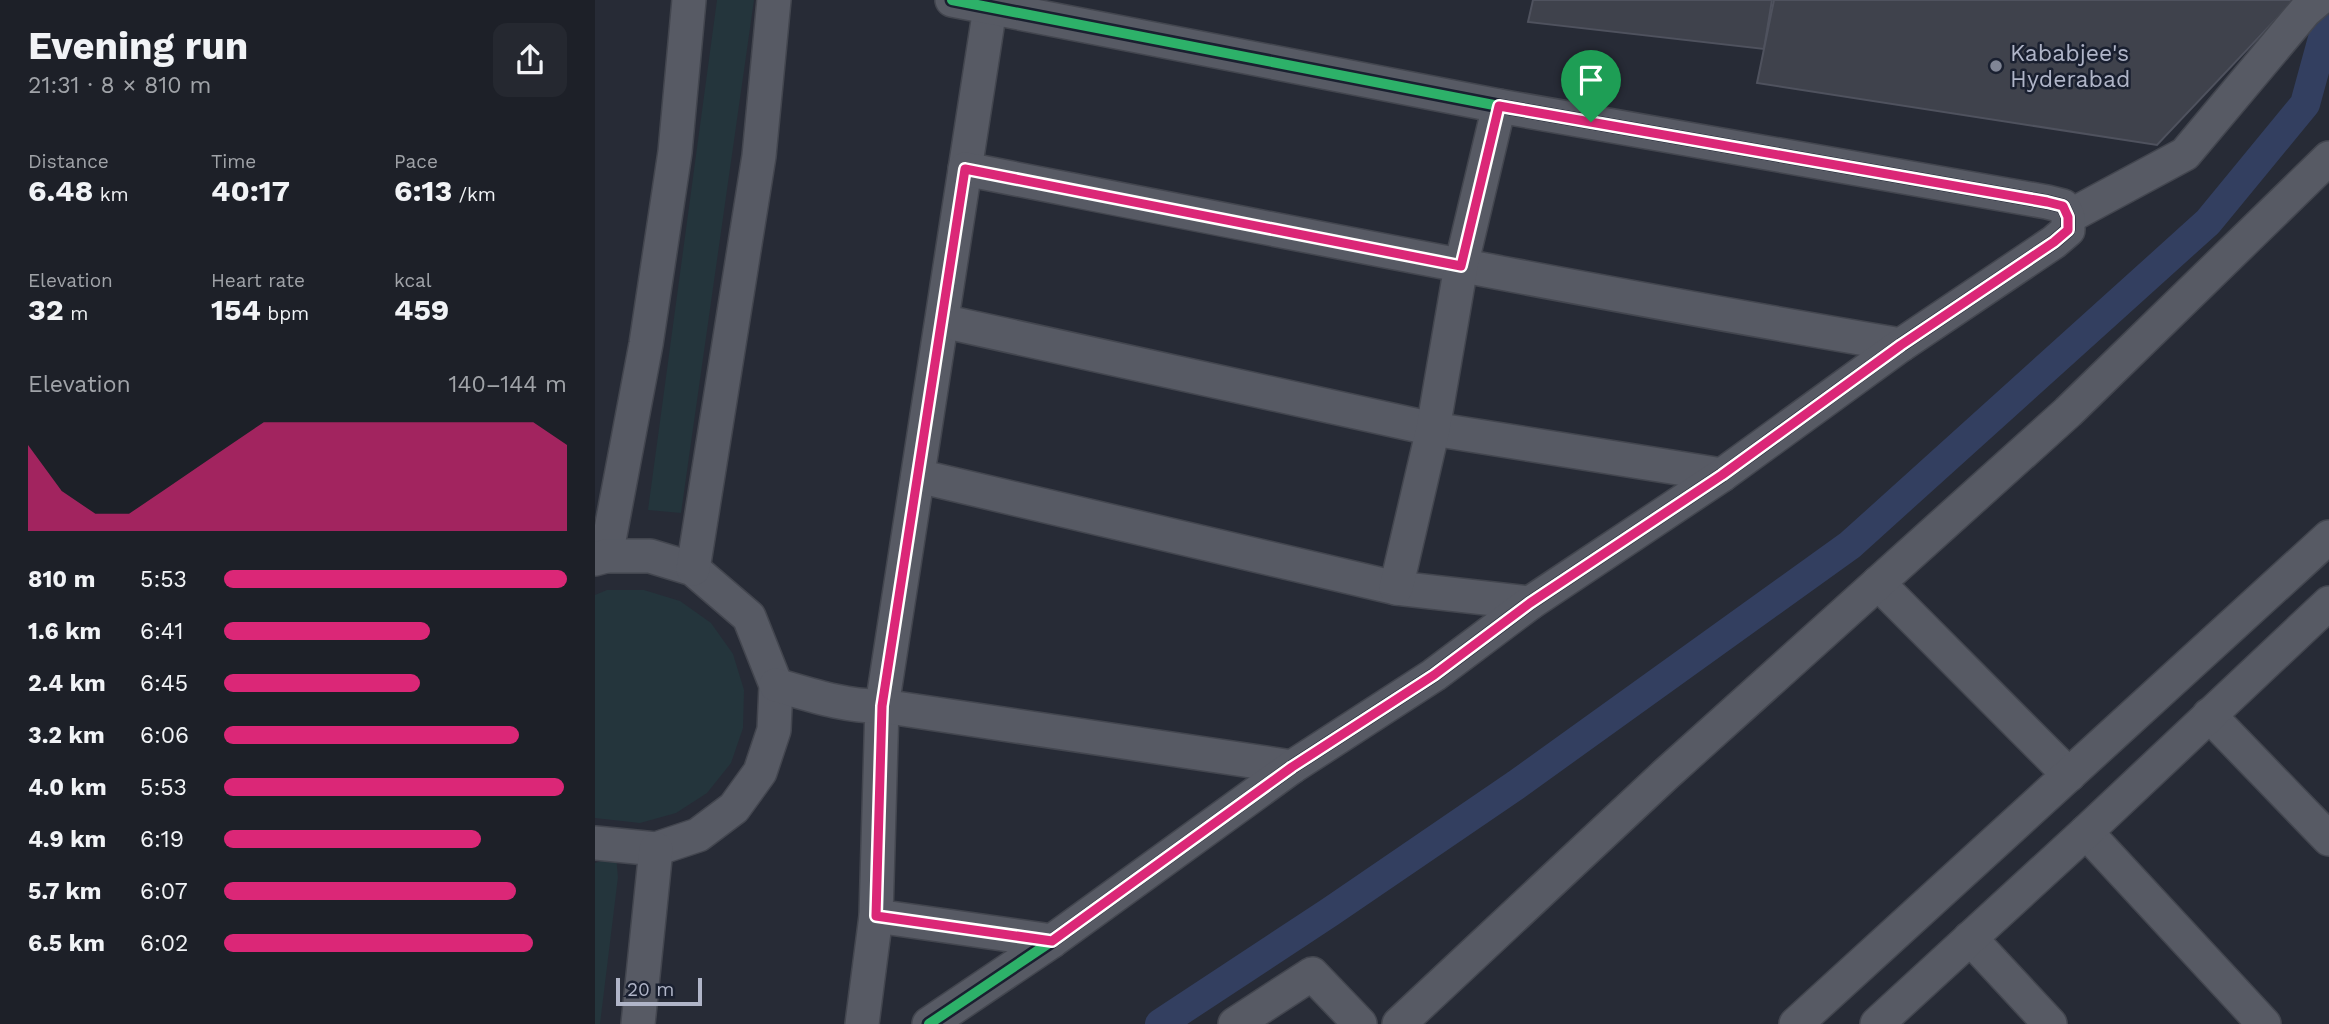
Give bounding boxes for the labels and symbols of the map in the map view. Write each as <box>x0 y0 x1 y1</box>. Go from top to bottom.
place label: Kababjee's Hyderabad <box>2010 40 2130 93</box>
pin <box>1561 50 1621 122</box>
marker: Kababjee's Hyderabad <box>1988 58 2004 74</box>
scale bar <box>616 975 702 1007</box>

